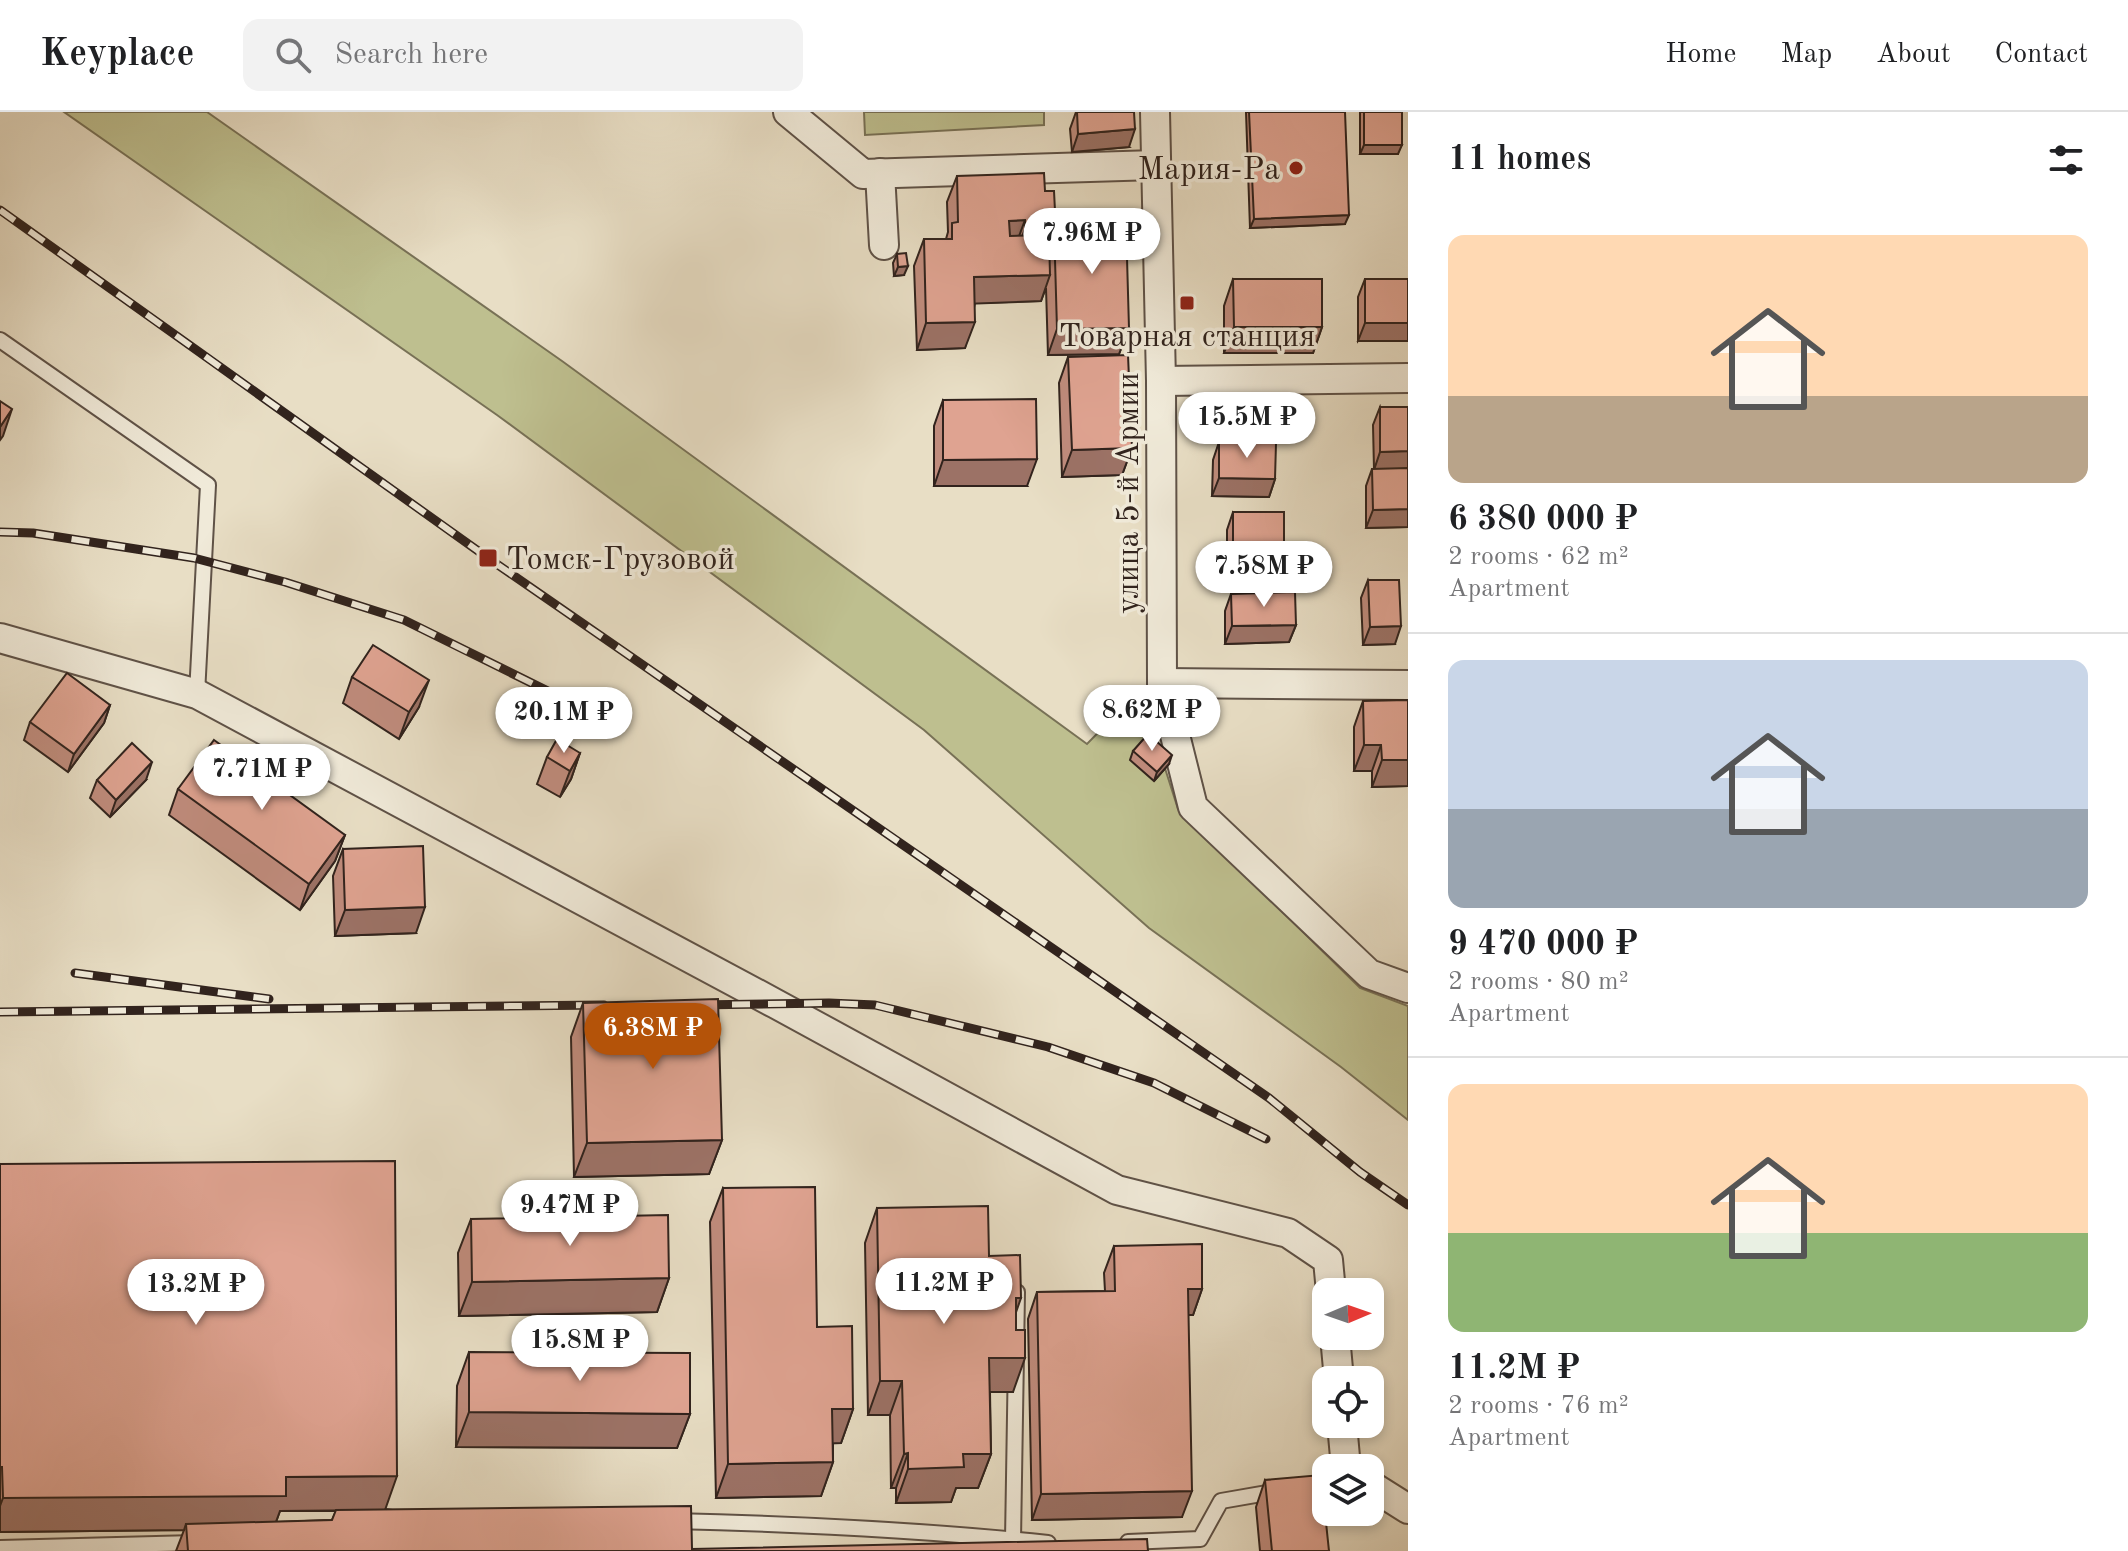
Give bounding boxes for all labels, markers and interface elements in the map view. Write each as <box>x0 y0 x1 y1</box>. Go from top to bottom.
search box <box>243 19 803 91</box>
icon: search <box>271 33 315 77</box>
text: Keyplace <box>40 36 195 74</box>
text: Search here <box>335 40 488 70</box>
text: Home <box>1665 41 1736 69</box>
text: Map <box>1780 41 1832 69</box>
text: About <box>1876 41 1951 69</box>
text: Contact <box>1995 41 2088 69</box>
icon: filters <box>2044 138 2088 182</box>
text: 11 homes <box>1448 143 1591 177</box>
place label: Мария-Ра <box>1138 155 1280 187</box>
marker: Мария-Ра <box>1287 159 1305 177</box>
pin: 7.96M ₽ <box>1018 208 1166 276</box>
text: 7.96M ₽ <box>1041 221 1143 247</box>
icon: home <box>1696 287 1840 431</box>
marker: Товарная cтанция <box>1178 294 1196 312</box>
place label: Товарная cтанция <box>1058 322 1316 354</box>
street label: улица 5-й Армии <box>1114 372 1146 614</box>
pin: 15.5M ₽ <box>1173 392 1321 460</box>
text: 15.5M ₽ <box>1196 405 1298 431</box>
text: 6 380 000 ₽ <box>1448 503 1638 537</box>
pin: 7.58M ₽ <box>1190 541 1338 609</box>
text: 2 rooms · 62 m² <box>1448 544 1629 570</box>
place label: Томск-Грузовой <box>506 545 735 577</box>
marker: Томск-Грузовой <box>477 547 499 569</box>
text: 7.58M ₽ <box>1213 554 1315 580</box>
text: Apartment <box>1448 576 1570 602</box>
pin: 8.62M ₽ <box>1078 685 1226 753</box>
pin: 20.1M ₽ <box>490 687 638 755</box>
text: 8.62M ₽ <box>1101 698 1203 724</box>
text: 20.1M ₽ <box>513 700 615 726</box>
icon: home <box>1696 712 1840 856</box>
pin: 7.71M ₽ <box>188 744 336 812</box>
text: 7.71M ₽ <box>211 757 313 783</box>
text: 9 470 000 ₽ <box>1448 928 1638 962</box>
text: 2 rooms · 80 m² <box>1448 969 1629 995</box>
text: Apartment <box>1448 1001 1570 1027</box>
pin: 6.38M ₽ <box>579 1003 727 1071</box>
text: 6.38M ₽ <box>602 1016 704 1042</box>
icon: home <box>1696 1136 1840 1280</box>
pin: 9.47M ₽ <box>496 1180 644 1248</box>
text: 9.47M ₽ <box>519 1193 621 1219</box>
pin: 11.2M ₽ <box>870 1258 1018 1326</box>
pin: 13.2M ₽ <box>122 1259 270 1327</box>
text: 11.2M ₽ <box>893 1271 995 1297</box>
text: 13.2M ₽ <box>145 1272 247 1298</box>
north arrow <box>1312 1278 1384 1350</box>
map controls <box>1312 1278 1384 1526</box>
pin: 15.8M ₽ <box>506 1315 654 1383</box>
text: 15.8M ₽ <box>529 1328 631 1354</box>
text: 11.2M ₽ <box>1448 1352 1580 1386</box>
button: locate <box>1312 1366 1384 1438</box>
text: 2 rooms · 76 m² <box>1448 1393 1629 1419</box>
text: Apartment <box>1448 1425 1570 1451</box>
button: layers <box>1312 1454 1384 1526</box>

